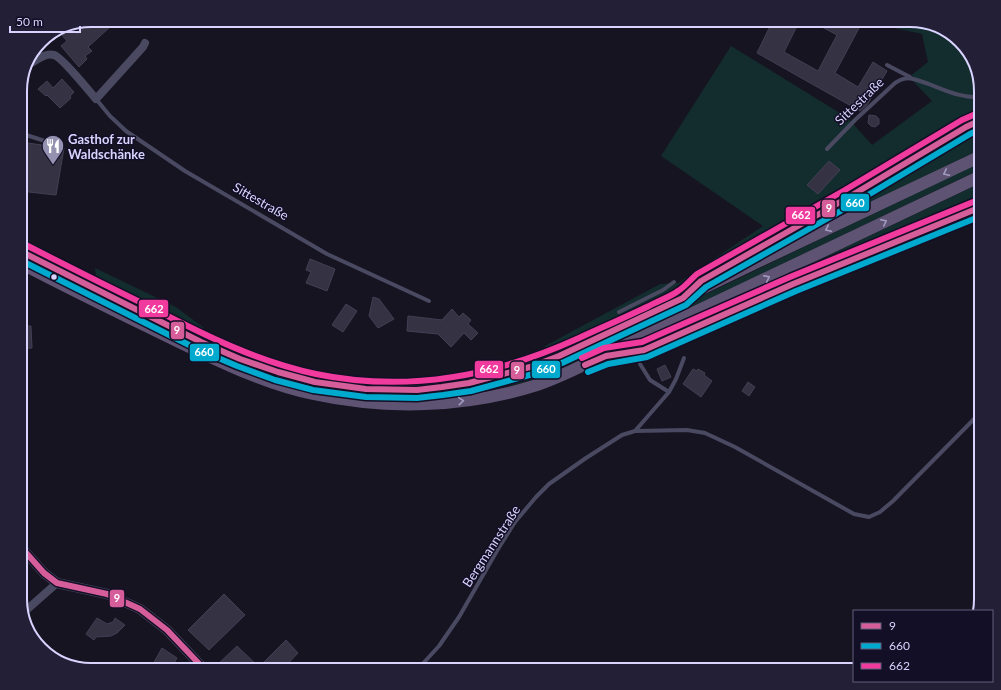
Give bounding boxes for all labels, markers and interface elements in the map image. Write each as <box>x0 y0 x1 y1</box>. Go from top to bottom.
scale bar <box>10 8 80 34</box>
text: 50 m <box>16 14 43 29</box>
street label: Sittestraße <box>831 74 887 128</box>
place label: Gasthof zur Waldschänke <box>68 131 145 162</box>
restaurant icon: Gasthof zur Waldschänke <box>40 133 66 166</box>
one-way arrow <box>942 168 950 176</box>
street label: Sittestraße <box>230 179 292 223</box>
line badge: 660 <box>840 193 870 212</box>
text: 660 <box>845 196 865 209</box>
line badge: 9 <box>821 199 836 218</box>
text: 9 <box>826 201 832 214</box>
line badge: 662 <box>785 206 816 225</box>
text: 662 <box>791 208 811 221</box>
one-way arrow <box>880 219 888 227</box>
one-way arrow <box>825 224 833 232</box>
unlabelled marker <box>49 272 59 282</box>
one-way arrow <box>763 275 770 283</box>
line badge: 662 <box>138 299 169 318</box>
text: 662 <box>144 302 164 315</box>
line badge: 9 <box>170 321 185 340</box>
text: 9 <box>174 323 180 336</box>
line badge: 660 <box>189 343 220 362</box>
text: 660 <box>194 345 214 358</box>
line badge: 662 <box>474 360 504 379</box>
line badge: 660 <box>531 360 561 379</box>
line badge: 9 <box>510 361 525 380</box>
text: 662 <box>479 362 499 375</box>
text: 660 <box>536 362 556 375</box>
text: 9 <box>514 363 520 376</box>
one-way arrow <box>458 396 464 405</box>
street label: Bergmannstraße <box>459 502 523 590</box>
line badge: 9 <box>109 589 125 608</box>
text: 9 <box>114 591 120 604</box>
legend <box>853 610 993 682</box>
text: 9 <box>889 618 896 633</box>
text: 660 <box>889 638 910 653</box>
text: 662 <box>889 658 910 673</box>

